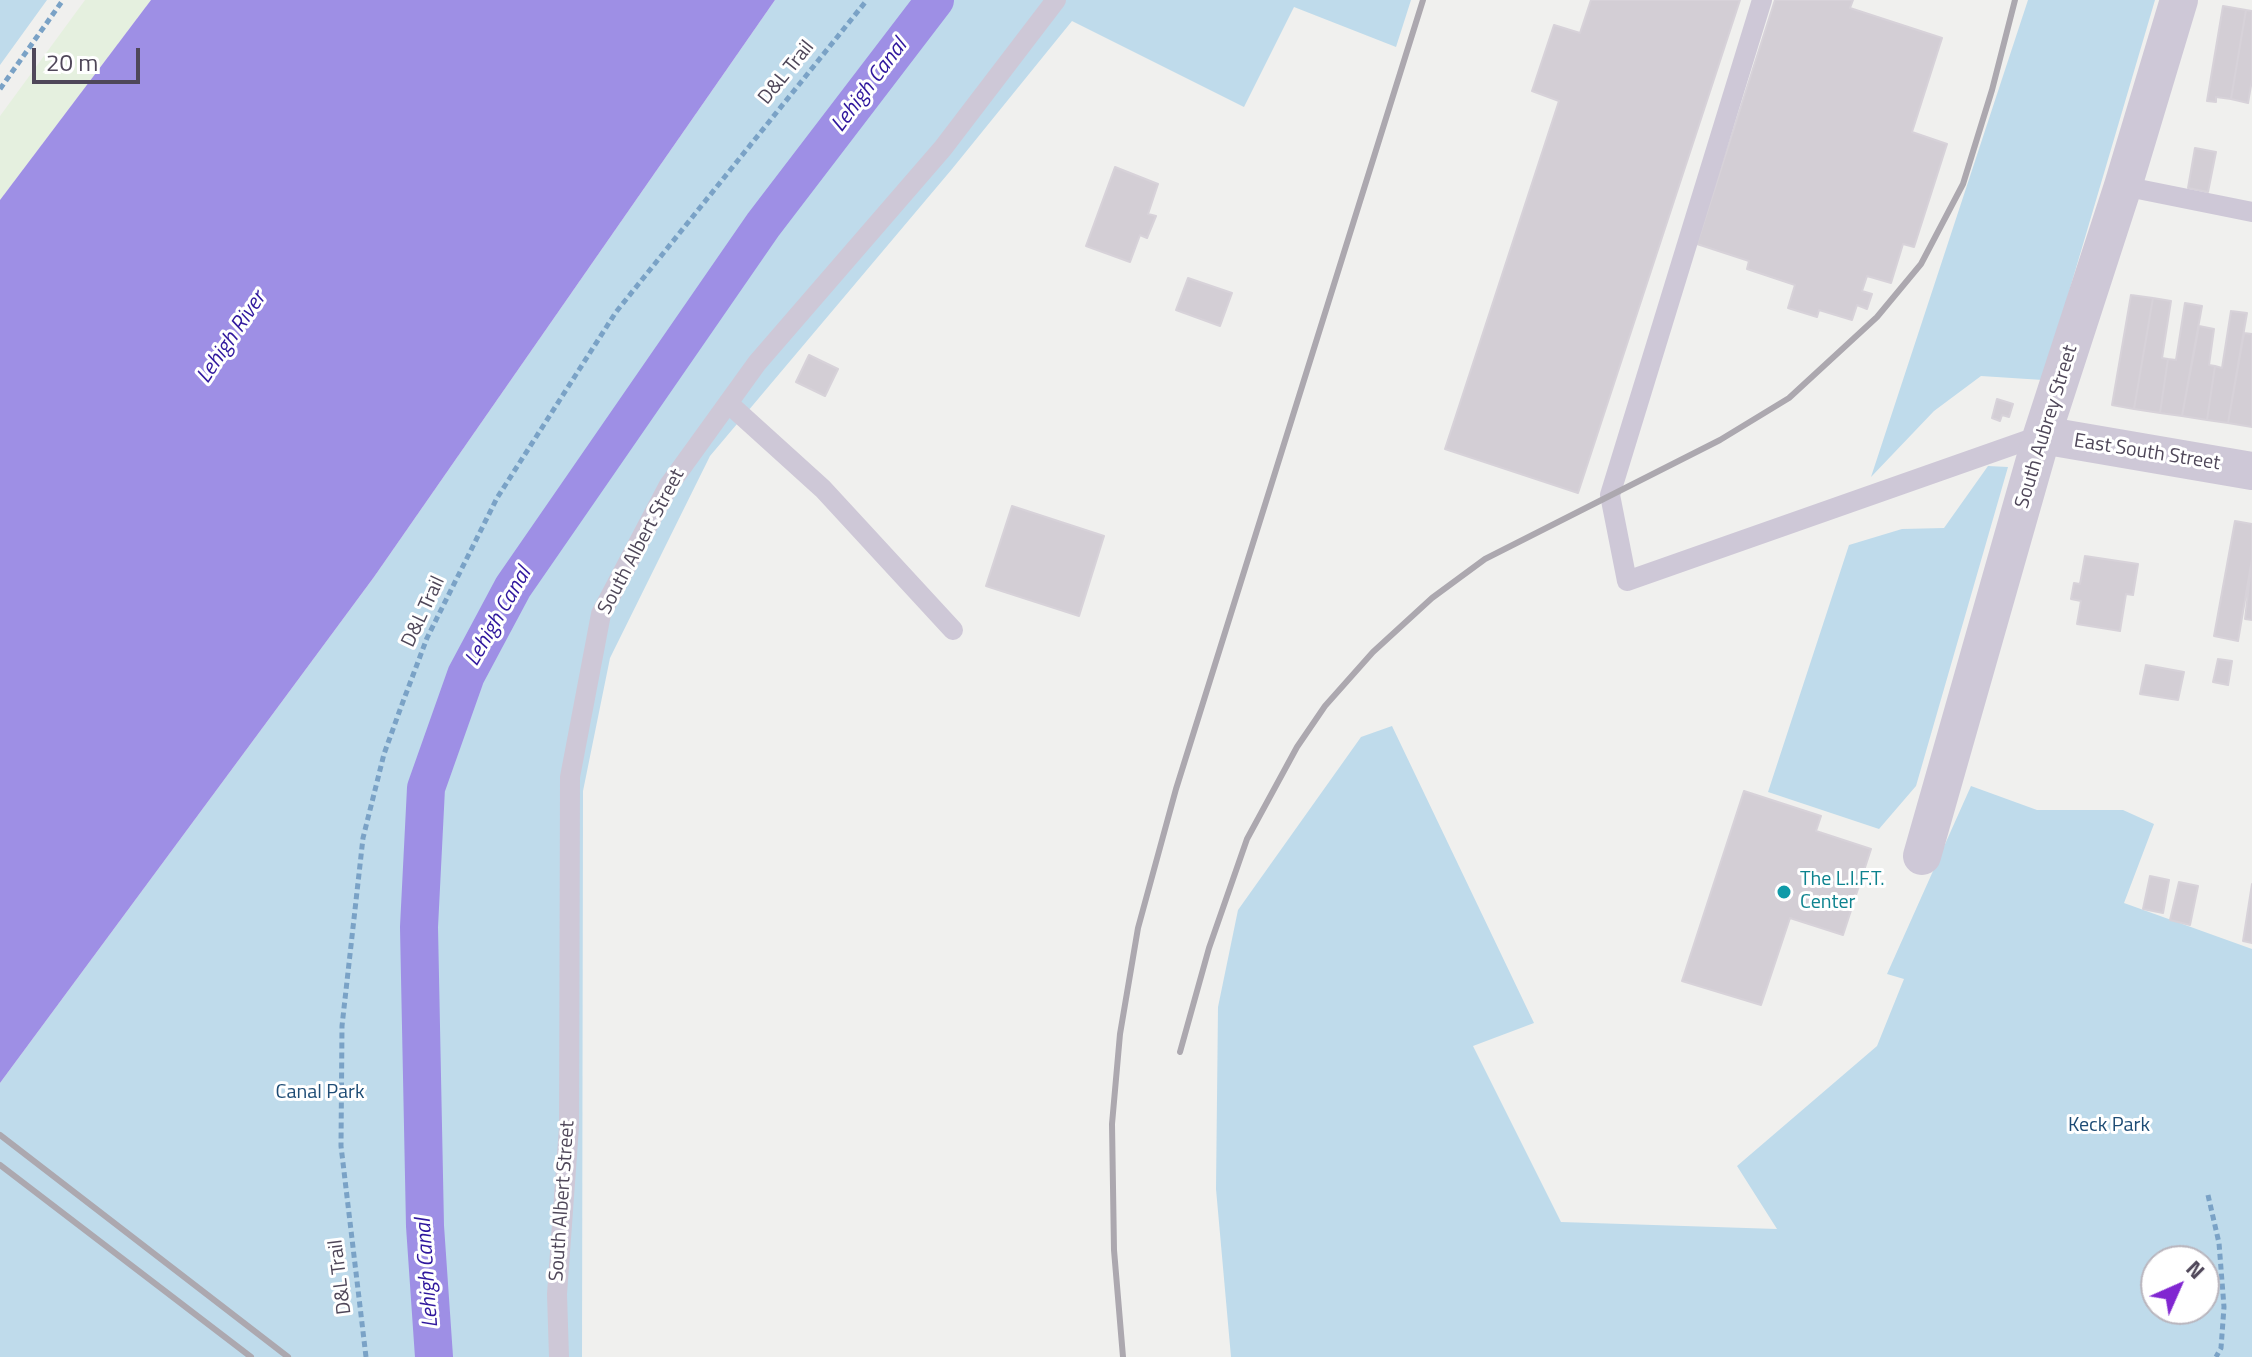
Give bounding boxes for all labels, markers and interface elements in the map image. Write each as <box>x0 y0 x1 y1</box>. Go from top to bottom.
scale bar <box>36 32 144 82</box>
water label: Lehigh Canal <box>826 34 914 138</box>
street label: D&L Trail <box>754 36 820 110</box>
text: 20 m <box>46 44 98 80</box>
water label: Lehigh River <box>192 287 272 389</box>
street label: South Aubrey Street <box>2011 342 2083 512</box>
street label: East South Street <box>2072 430 2222 476</box>
street label: South Albert Street <box>594 465 690 619</box>
water label: Lehigh Canal <box>460 563 538 671</box>
street label: D&L Trail <box>397 573 451 651</box>
place label: The L.I.F.T. Center <box>1800 868 1885 915</box>
marker: The L.I.F.T. Center <box>1775 883 1793 901</box>
park label: Canal Park <box>276 1081 364 1105</box>
park label: Keck Park <box>2068 1114 2150 1138</box>
street label: South Albert Street <box>545 1120 581 1282</box>
water label: Lehigh Canal <box>411 1217 445 1329</box>
street label: D&L Trail <box>324 1238 358 1316</box>
north arrow <box>2140 1245 2220 1325</box>
text: N <box>2178 1252 2213 1287</box>

